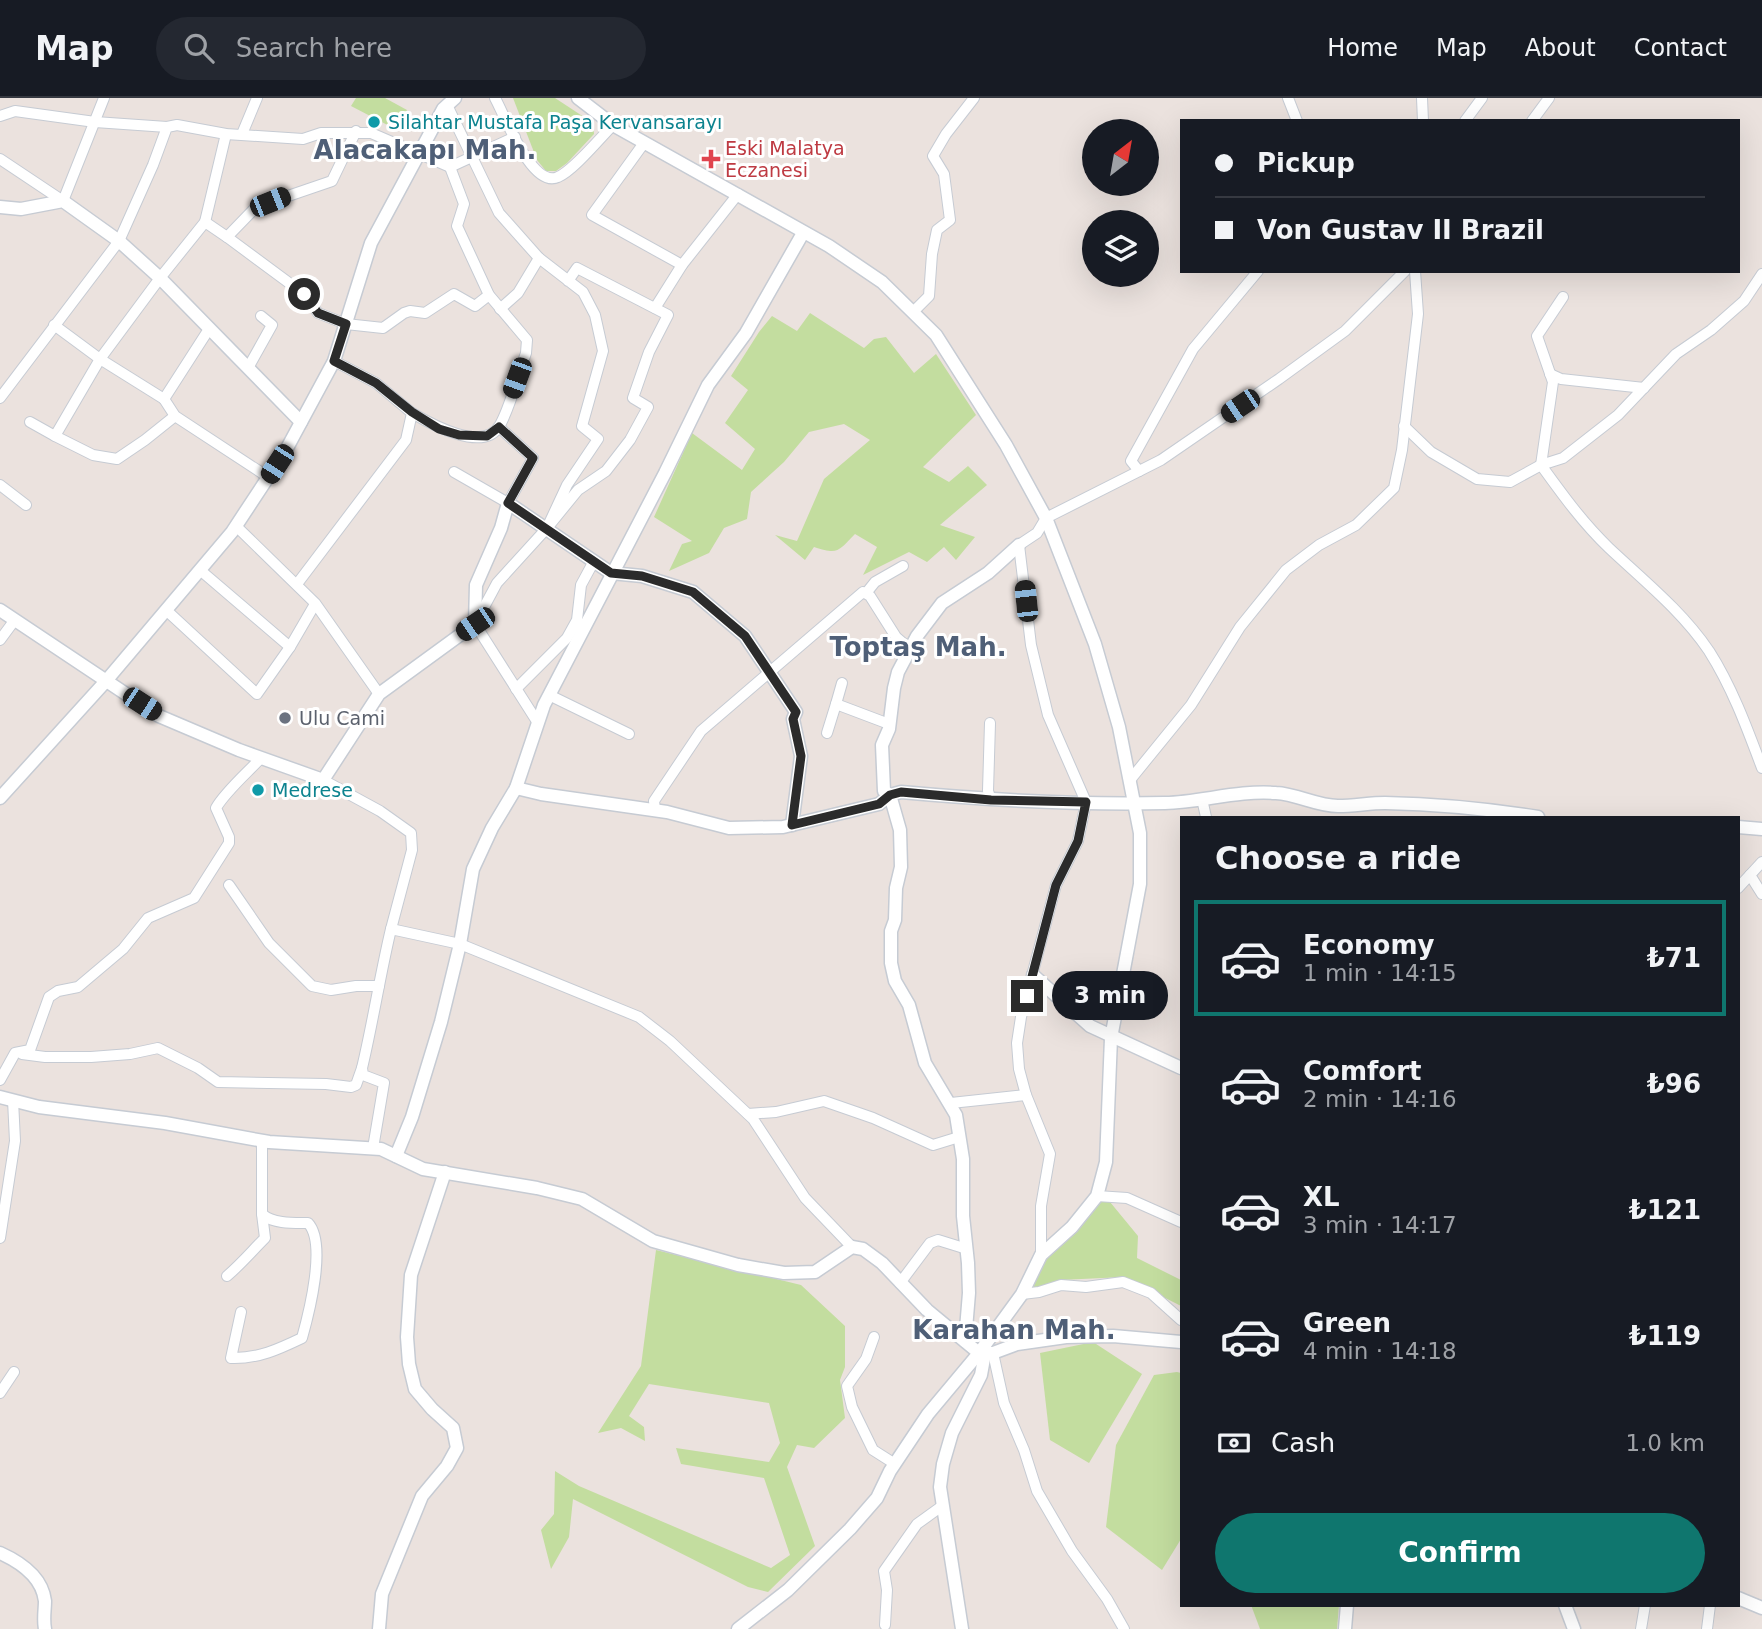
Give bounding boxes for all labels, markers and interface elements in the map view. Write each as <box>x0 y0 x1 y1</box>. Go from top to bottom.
search box <box>156 17 646 80</box>
text: Map <box>35 29 114 68</box>
icon: search <box>180 29 218 67</box>
text: Search here <box>236 33 392 63</box>
text: Home <box>1327 34 1398 62</box>
text: Map <box>1436 34 1487 62</box>
text: About <box>1525 34 1596 62</box>
text: Contact <box>1634 34 1727 62</box>
place label: Silahtar Mustafa Paşa Kervansarayı <box>388 111 722 133</box>
marker: Silahtar Mustafa Paşa Kervansarayı <box>366 114 382 130</box>
north arrow <box>1082 119 1158 196</box>
map controls <box>1082 119 1159 287</box>
district label: Alacakapı Mah. <box>314 135 536 165</box>
place label: Eski Malatya Eczanesi <box>725 137 845 181</box>
text: Pickup <box>1257 148 1355 178</box>
marker: Eski Malatya Eczanesi <box>703 151 719 167</box>
car <box>247 184 294 220</box>
button: layers <box>1082 210 1159 287</box>
text: Von Gustav II Brazil <box>1257 215 1544 245</box>
route start <box>288 278 320 310</box>
car <box>500 355 535 401</box>
car <box>1217 386 1264 426</box>
car <box>257 441 298 487</box>
car <box>1014 579 1039 623</box>
car <box>452 604 499 644</box>
district label: Toptaş Mah. <box>829 632 1007 662</box>
car <box>119 684 166 724</box>
place label: Ulu Cami <box>299 707 385 729</box>
marker: Ulu Cami <box>277 710 293 726</box>
place label: Medrese <box>272 779 353 801</box>
marker: Medrese <box>250 782 266 798</box>
text: Choose a ride <box>1215 839 1461 877</box>
icon: car <box>1219 927 1282 990</box>
text: Economy <box>1303 930 1434 960</box>
text: ₺71 <box>1647 943 1701 973</box>
text: 1 min · 14:15 <box>1303 960 1457 986</box>
callout: 3 min <box>1052 972 1167 1020</box>
route end <box>1011 980 1043 1012</box>
text: 3 min <box>1074 982 1146 1008</box>
icon: car <box>1219 1053 1282 1116</box>
text: Comfort <box>1303 1056 1421 1086</box>
text: ₺96 <box>1647 1069 1701 1099</box>
text: 2 min · 14:16 <box>1303 1086 1457 1112</box>
icon: car <box>1219 1179 1282 1242</box>
text: XL <box>1303 1182 1340 1212</box>
text: ₺121 <box>1629 1195 1701 1225</box>
text: 3 min · 14:17 <box>1303 1212 1457 1238</box>
icon: car <box>1219 1305 1282 1368</box>
text: Green <box>1303 1308 1391 1338</box>
district label: Karahan Mah. <box>912 1315 1116 1345</box>
text: ₺119 <box>1629 1321 1701 1351</box>
text: 4 min · 14:18 <box>1303 1338 1457 1364</box>
icon: cash <box>1215 1424 1253 1462</box>
text: Cash <box>1271 1428 1335 1458</box>
text: 1.0 km <box>1625 1430 1705 1456</box>
button: Confirm <box>1215 1513 1705 1593</box>

